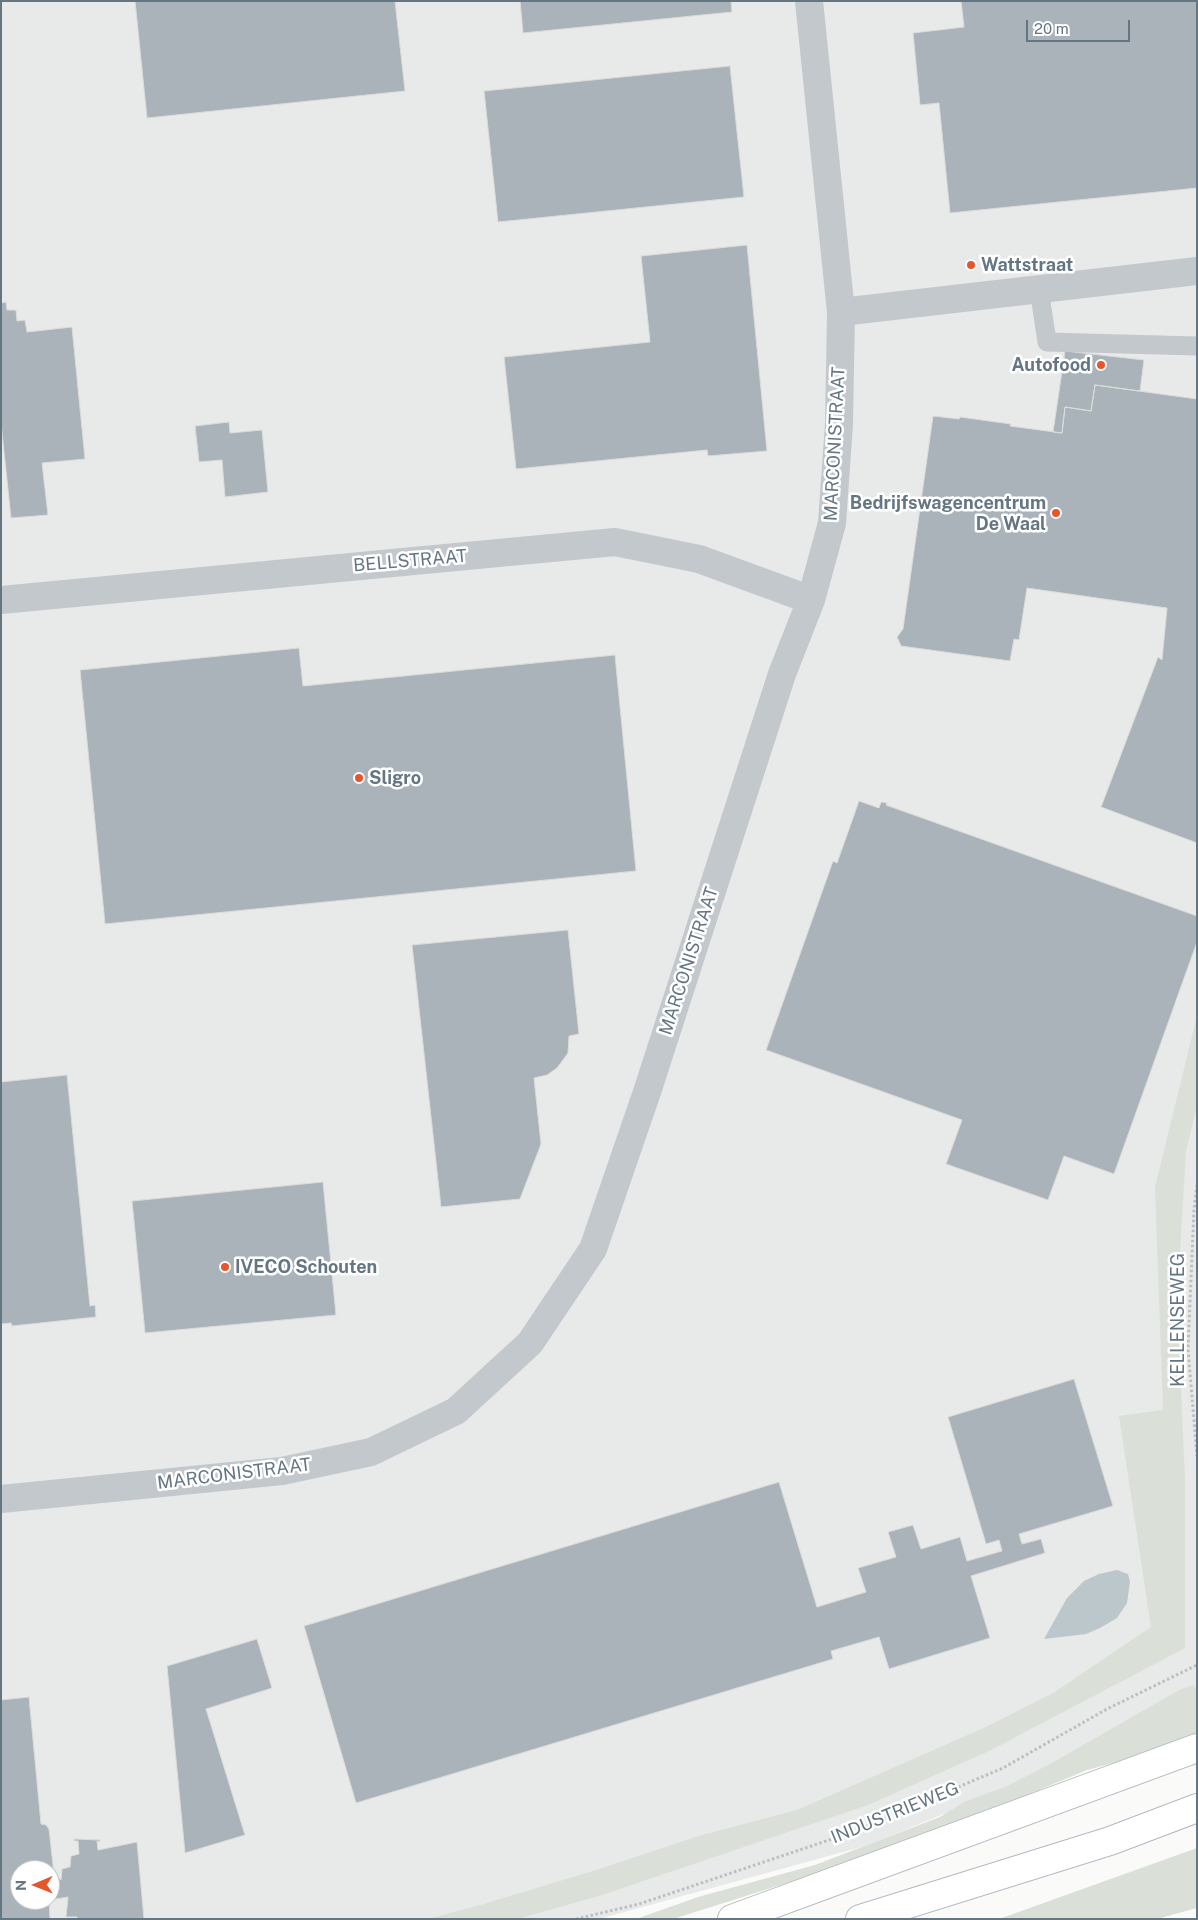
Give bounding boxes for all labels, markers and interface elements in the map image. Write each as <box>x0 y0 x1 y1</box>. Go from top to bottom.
scale bar <box>1028 10 1132 42</box>
text: 20 m <box>1034 20 1069 37</box>
place label: Wattstraat <box>981 254 1073 276</box>
marker: Wattstraat <box>965 259 977 271</box>
place label: Autofood <box>1011 354 1091 376</box>
marker: Autofood <box>1095 359 1107 371</box>
street label: MARCONISTRAAT <box>820 366 850 522</box>
place label: Bedrijfswagencentrum De Waal <box>850 492 1046 534</box>
marker: Bedrijfswagencentrum De Waal <box>1050 507 1062 519</box>
street label: BELLSTRAAT <box>352 545 468 577</box>
place label: Sligro <box>369 767 421 789</box>
marker: Sligro <box>353 772 365 784</box>
street label: MARCONISTRAAT <box>655 884 723 1038</box>
street label: KELLENSEWEG <box>1167 1253 1189 1387</box>
place label: IVECO Schouten <box>235 1256 377 1278</box>
marker: IVECO Schouten <box>219 1261 231 1273</box>
street label: MARCONISTRAAT <box>156 1454 312 1494</box>
street label: INDUSTRIEWEG <box>828 1777 962 1849</box>
north arrow <box>10 1860 60 1910</box>
text: N <box>13 1880 29 1891</box>

